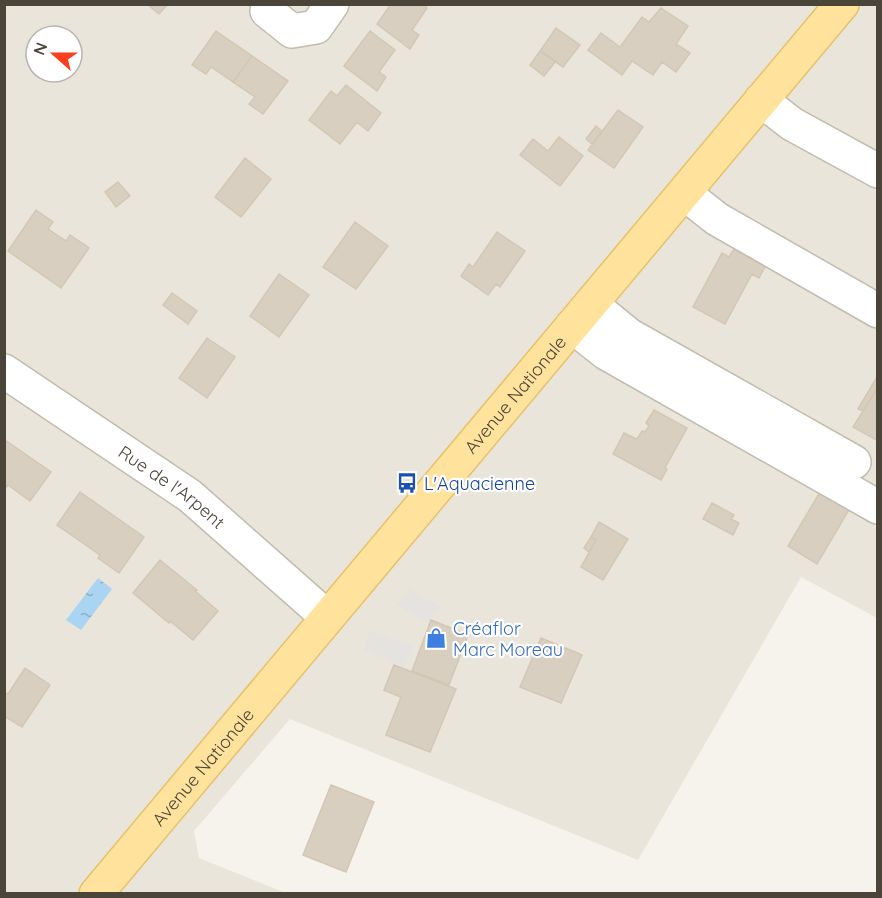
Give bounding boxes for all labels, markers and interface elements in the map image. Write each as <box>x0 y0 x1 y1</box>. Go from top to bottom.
north arrow <box>24 24 84 84</box>
text: N <box>29 40 51 58</box>
street label: Avenue Nationale <box>459 331 571 458</box>
street label: Rue de l'Arpent <box>114 440 230 533</box>
bus stop icon: L'Aquacienne <box>395 471 419 495</box>
place label: L'Aquacienne <box>424 472 535 495</box>
place label: Créaflor Marc Moreau <box>453 617 563 661</box>
shop icon: Créaflor Marc Moreau <box>424 626 448 650</box>
street label: Avenue Nationale <box>147 703 259 830</box>

